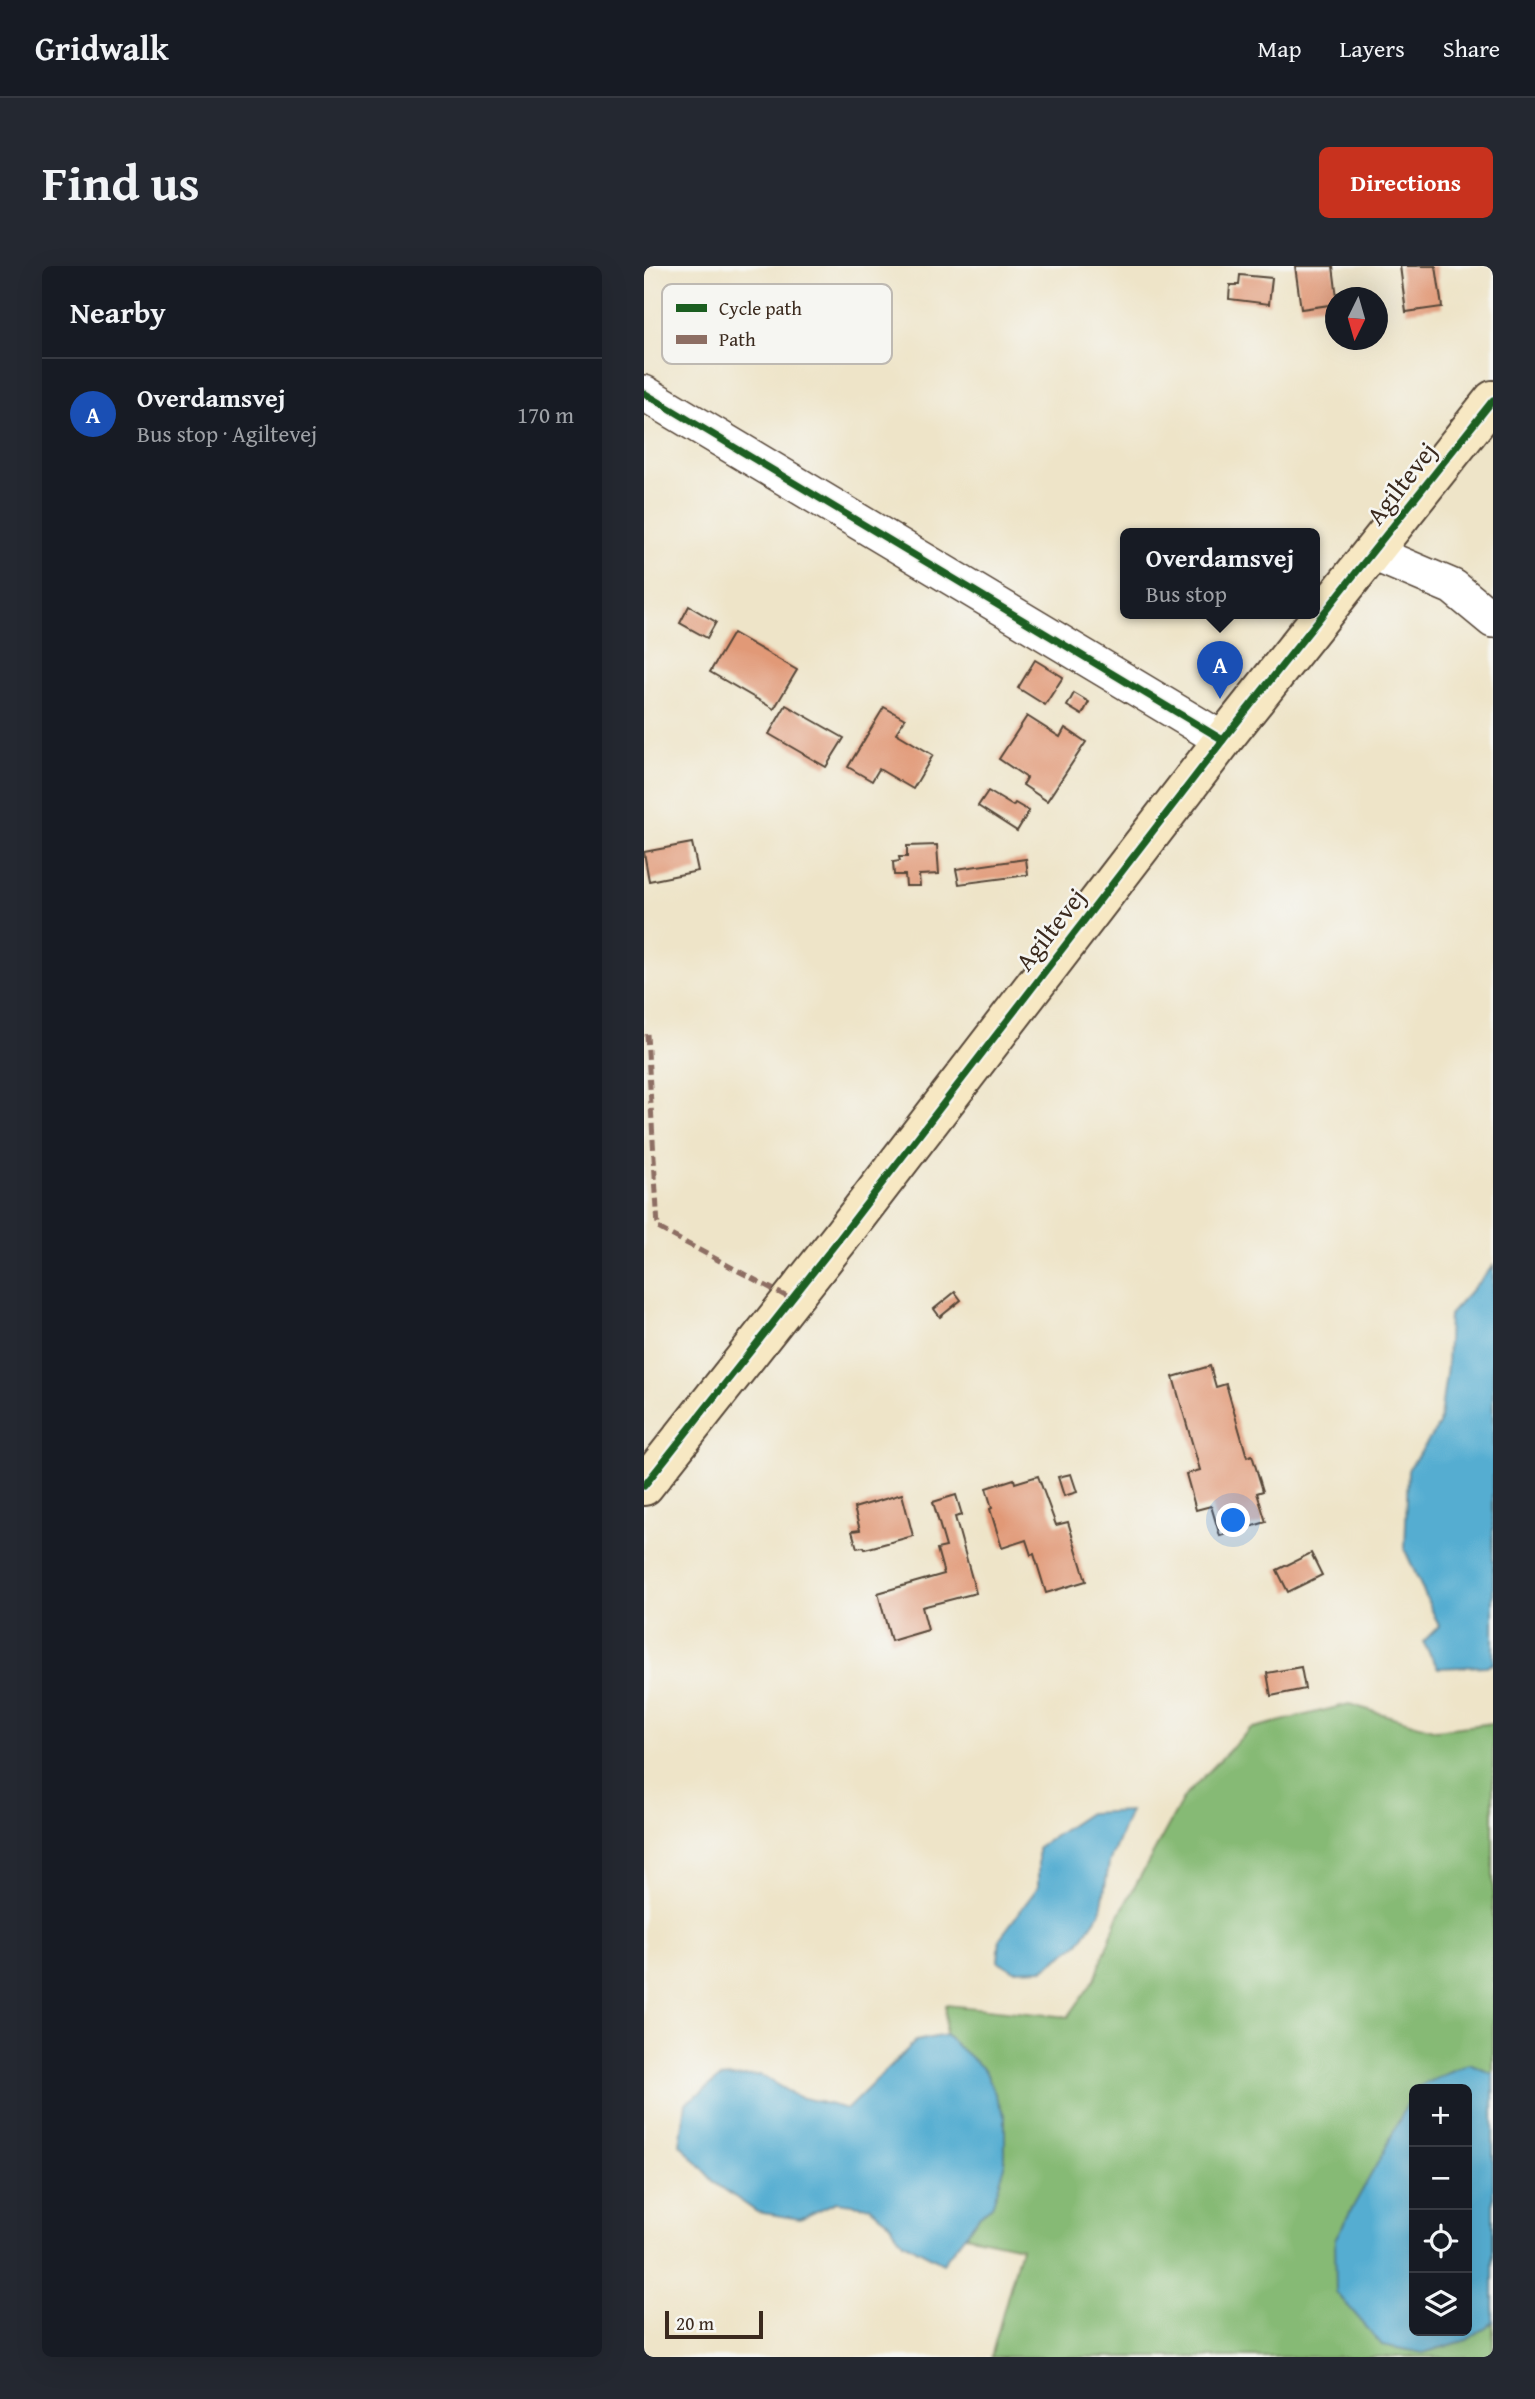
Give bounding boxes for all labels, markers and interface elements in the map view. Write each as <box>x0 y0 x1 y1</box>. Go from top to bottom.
text: Gridwalk <box>35 24 169 72</box>
text: Map <box>1258 31 1301 66</box>
text: Layers <box>1339 31 1405 66</box>
text: Share <box>1443 31 1500 66</box>
text: Find us <box>42 146 200 218</box>
button: Directions <box>1319 147 1493 218</box>
legend <box>662 284 892 364</box>
north arrow <box>1325 287 1388 350</box>
text: Nearby <box>70 290 166 334</box>
text: Cycle path <box>719 294 802 322</box>
text: Path <box>719 325 756 353</box>
text: Overdamsvej <box>137 378 285 417</box>
text: A <box>86 398 100 431</box>
text: 170 m <box>517 398 574 431</box>
text: Bus stop · Agiltevej <box>137 417 317 450</box>
street label: Agiltevej <box>1356 433 1446 533</box>
popup <box>1120 528 1320 619</box>
text: Overdamsvej <box>1146 538 1294 577</box>
text: Bus stop <box>1146 577 1227 610</box>
pin: A <box>1197 641 1243 699</box>
street label: Agiltevej <box>1005 879 1095 979</box>
your location <box>1216 1503 1250 1537</box>
map controls <box>1409 2084 1472 2336</box>
button: + <box>1409 2084 1472 2147</box>
button: − <box>1409 2147 1472 2210</box>
button: locate <box>1409 2210 1472 2273</box>
button: layers <box>1409 2273 1472 2336</box>
scale bar <box>665 2308 763 2340</box>
text: 20 m <box>676 2309 714 2337</box>

